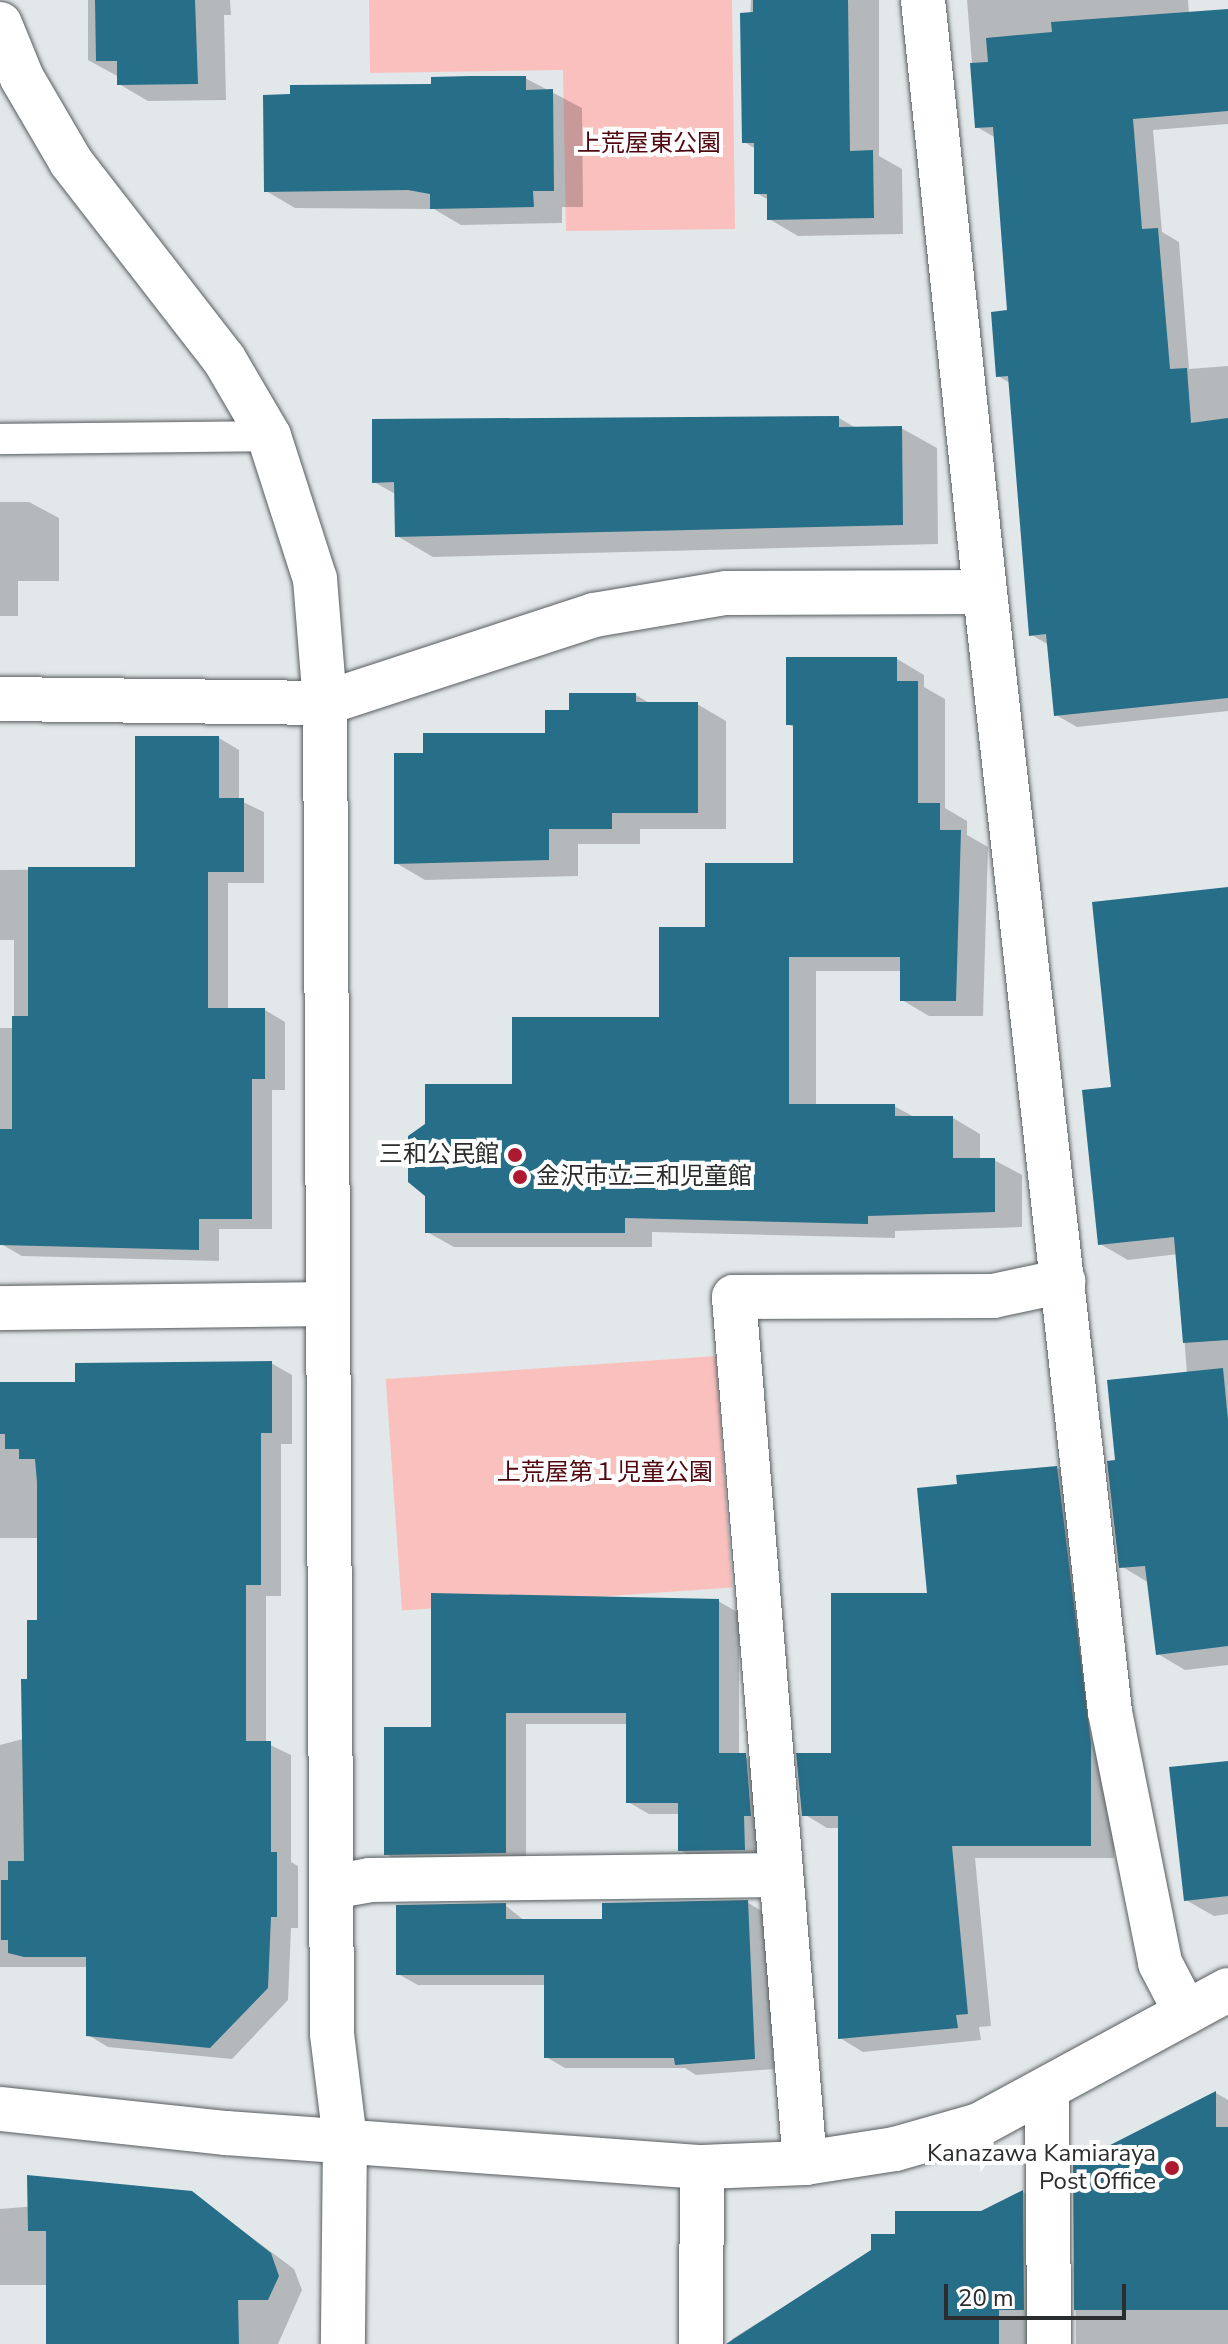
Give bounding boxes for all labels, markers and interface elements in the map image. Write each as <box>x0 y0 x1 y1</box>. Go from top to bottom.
park label: 上荒屋東公園 <box>577 130 721 158</box>
place label: 三和公民館 <box>379 1141 499 1169</box>
marker: 三和公民館 <box>506 1146 524 1164</box>
place label: 金沢市立三和児童館 <box>536 1163 752 1191</box>
marker: 金沢市立三和児童館 <box>511 1168 529 1186</box>
park label: 上荒屋第１児童公園 <box>497 1459 713 1487</box>
place label: Kanazawa Kamiaraya Post Office <box>927 2140 1156 2196</box>
marker: Kanazawa Kamiaraya Post Office <box>1163 2159 1181 2177</box>
scale bar <box>948 2268 1130 2318</box>
text: 20 m <box>958 2282 1014 2314</box>

